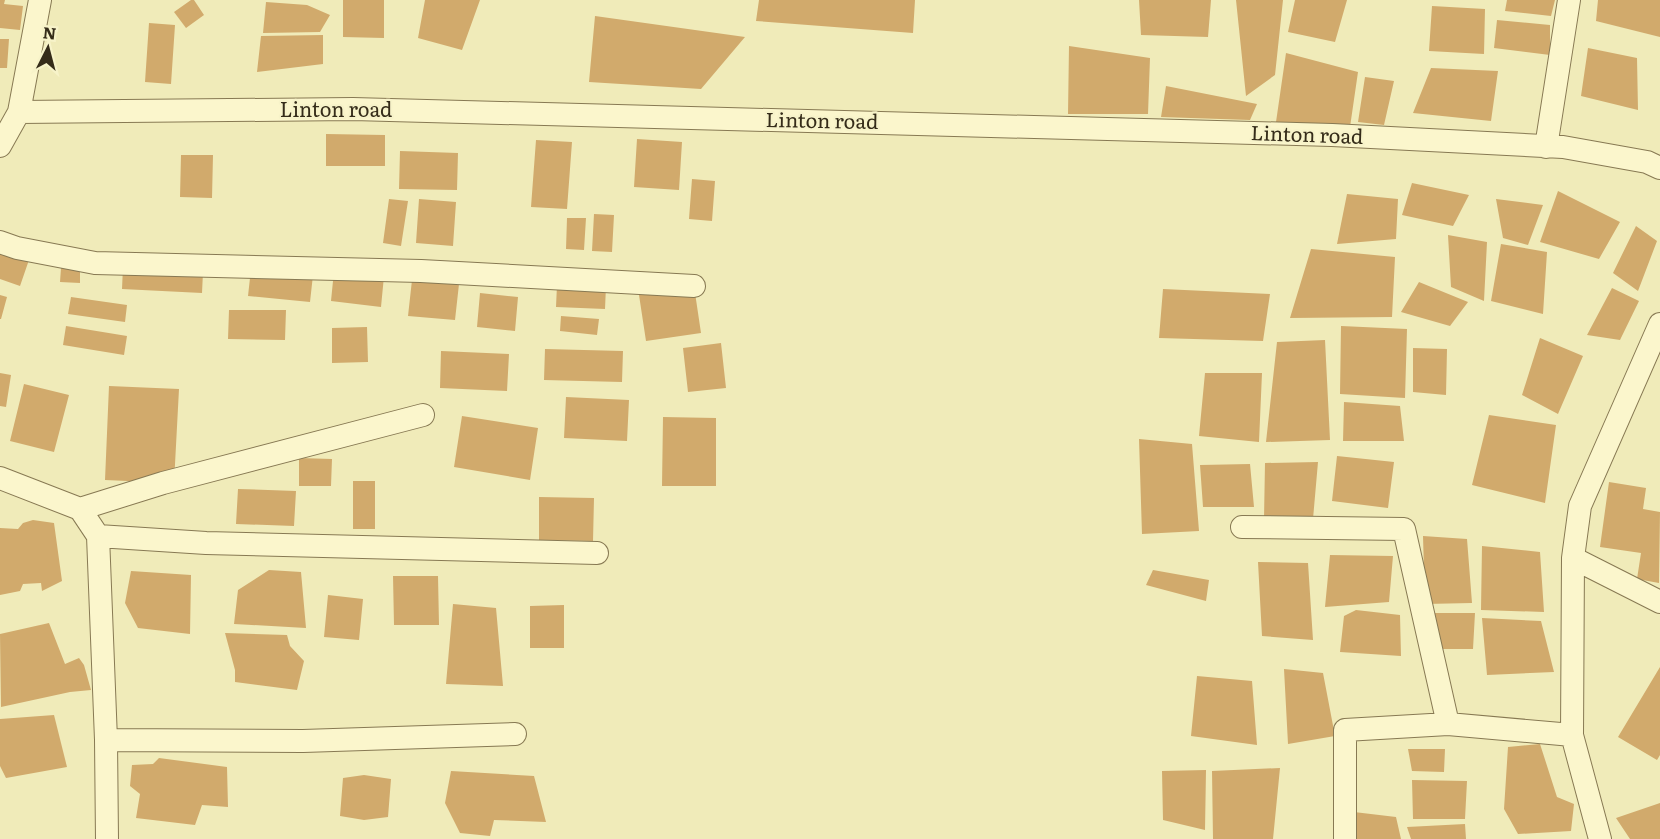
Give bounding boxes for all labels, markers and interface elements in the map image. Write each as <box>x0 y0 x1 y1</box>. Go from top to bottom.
north arrow <box>18 18 78 78</box>
text: N <box>42 19 58 45</box>
street label: Linton road <box>280 93 392 123</box>
street label: Linton road <box>765 103 879 135</box>
street label: Linton road <box>1250 116 1364 150</box>

